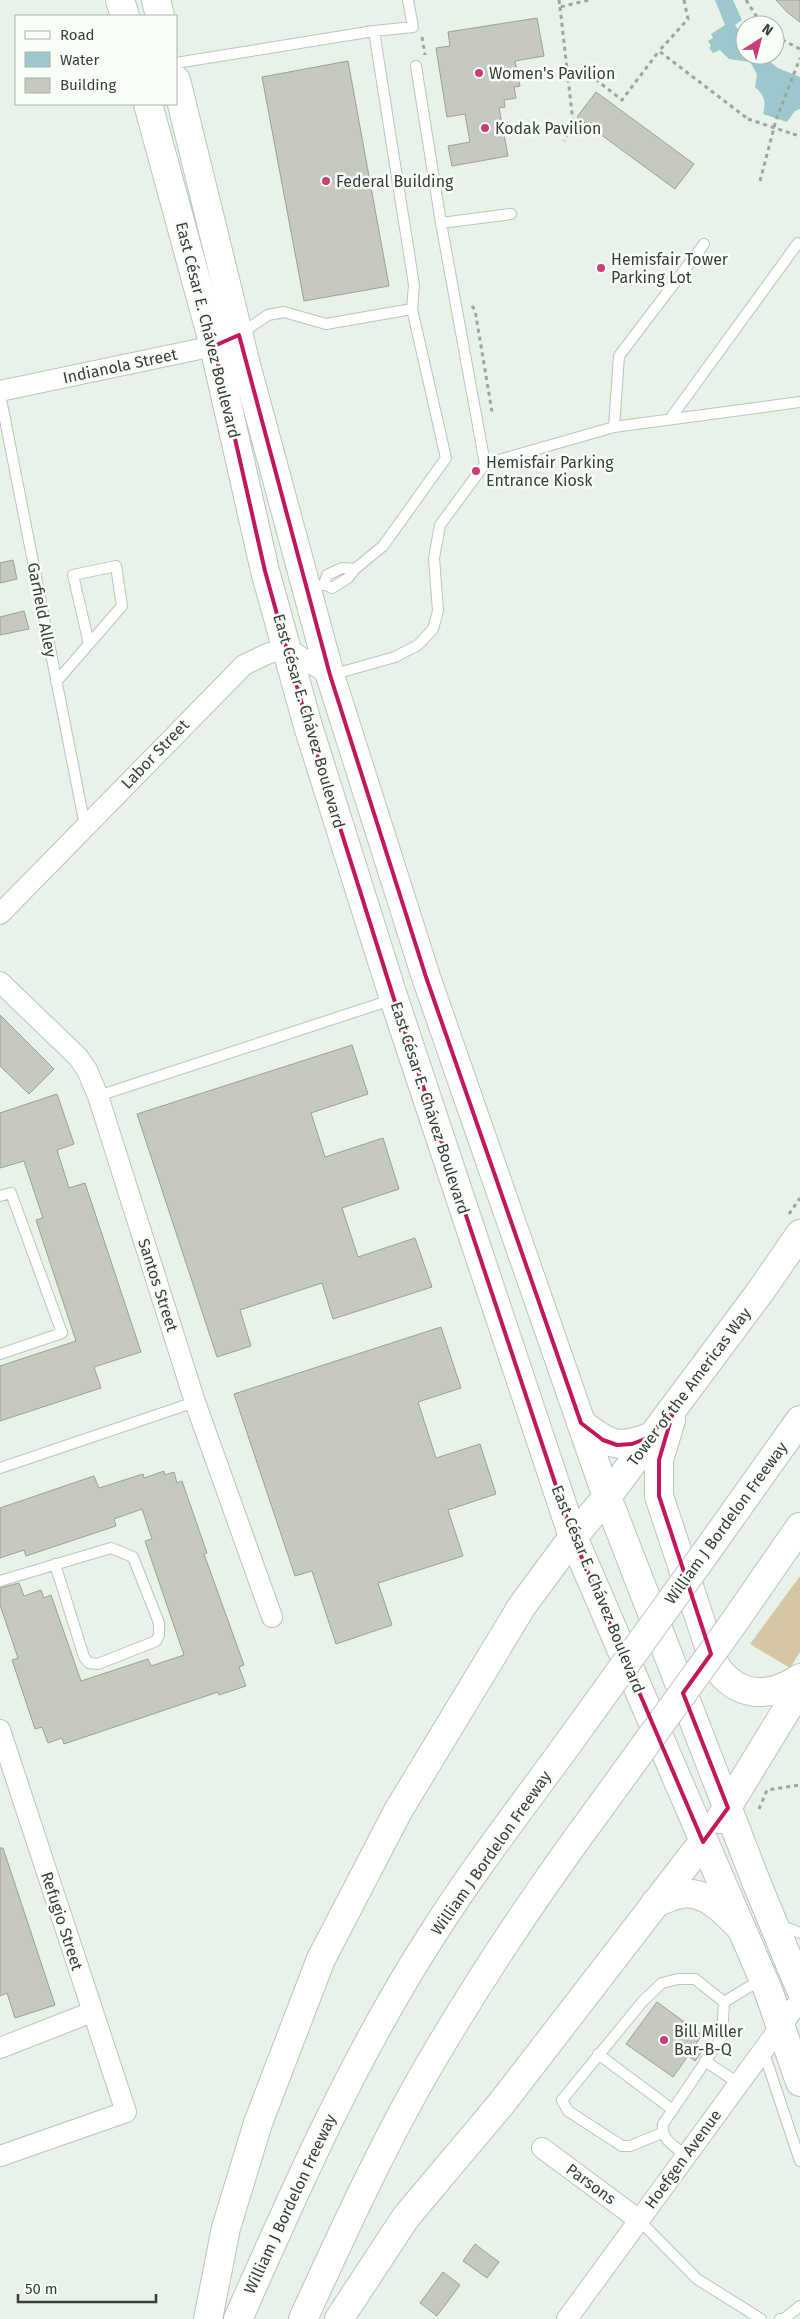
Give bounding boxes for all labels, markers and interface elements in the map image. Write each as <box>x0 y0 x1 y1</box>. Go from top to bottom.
legend <box>15 15 178 105</box>
north arrow <box>735 15 785 65</box>
text: N <box>759 20 776 39</box>
text: Road <box>60 26 95 44</box>
text: Water <box>60 51 99 69</box>
place label: Women's Pavilion <box>489 64 615 83</box>
marker: Women's Pavilion <box>473 67 485 79</box>
text: Building <box>60 76 116 94</box>
place label: Kodak Pavilion <box>495 119 601 138</box>
marker: Kodak Pavilion <box>479 122 491 134</box>
place label: Federal Building <box>336 172 454 191</box>
marker: Federal Building <box>320 175 332 187</box>
street label: East César E. Chávez Boulevard <box>172 220 244 440</box>
place label: Hemisfair Tower Parking Lot <box>611 250 729 287</box>
marker: Hemisfair Tower Parking Lot <box>595 262 607 274</box>
street label: Indianola Street <box>61 345 179 387</box>
place label: Hemisfair Parking Entrance Kiosk <box>486 453 614 490</box>
marker: Hemisfair Parking Entrance Kiosk <box>470 465 482 477</box>
street label: Garfield Alley <box>23 561 61 659</box>
street label: East César E. Chávez Boulevard <box>269 612 349 830</box>
street label: Labor Street <box>117 715 193 793</box>
street label: East César E. Chávez Boulevard <box>387 999 473 1217</box>
street label: Santos Street <box>134 1236 182 1334</box>
street label: Tower of the Americas Way <box>623 1304 755 1470</box>
street label: William J Bordelon Freeway <box>661 1438 791 1608</box>
street label: East César E. Chávez Boulevard <box>548 1482 648 1696</box>
street label: William J Bordelon Freeway <box>427 1767 555 1939</box>
street label: Refugio Street <box>37 1869 87 1973</box>
place label: Bill Miller Bar-B-Q <box>674 2022 744 2059</box>
marker: Bill Miller Bar-B-Q <box>658 2034 670 2046</box>
street label: Hoefgen Avenue <box>641 2106 725 2212</box>
street label: William J Bordelon Freeway <box>240 2111 340 2297</box>
street label: Parsons <box>562 2160 620 2208</box>
scale bar <box>18 2272 155 2304</box>
text: 50 m <box>25 2280 58 2298</box>

